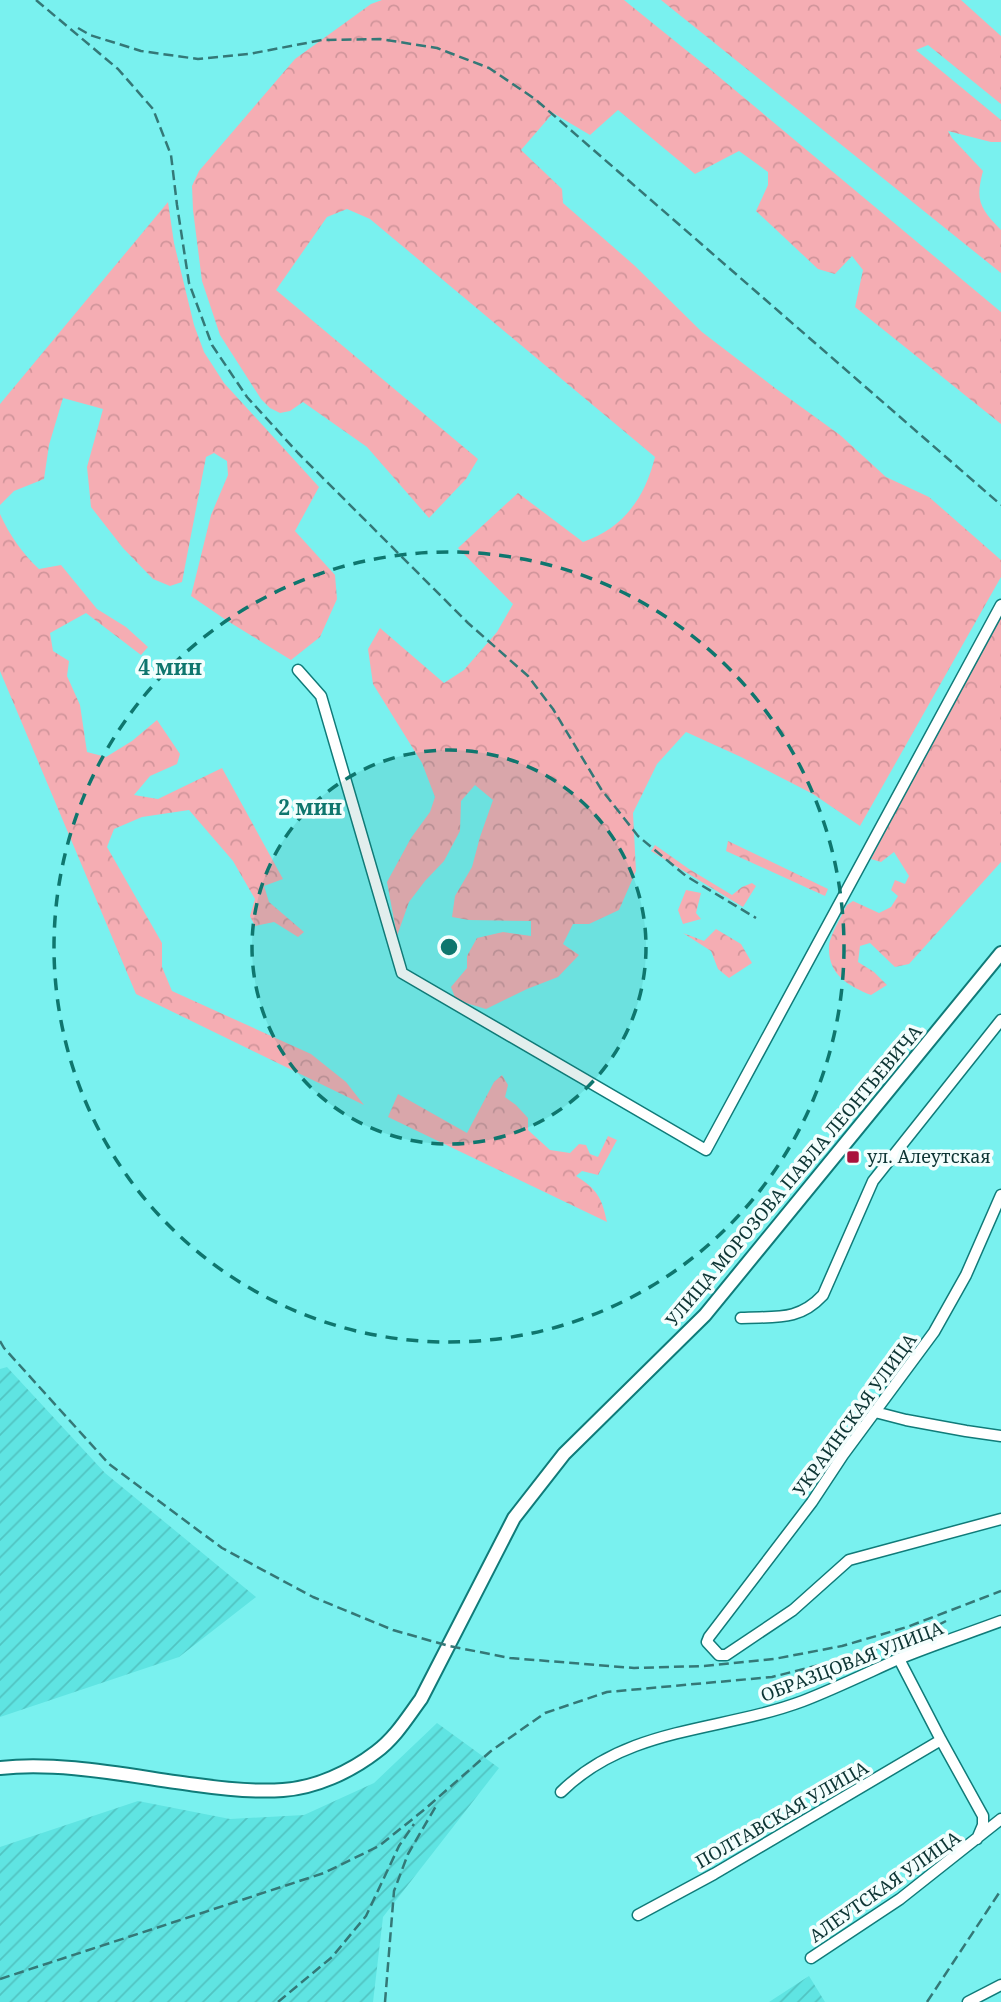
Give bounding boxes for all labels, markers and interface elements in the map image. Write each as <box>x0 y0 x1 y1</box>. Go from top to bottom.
text: 4 мин <box>138 653 202 681</box>
text: 2 мин <box>278 793 342 821</box>
centre of rings <box>437 935 461 959</box>
street label: УЛИЦА МОРОЗОВА ПАВЛА ЛЕОНТЬЕВИЧА <box>660 1019 927 1331</box>
place label: ул. Алеутская <box>867 1144 991 1168</box>
marker: ул. Алеутская <box>845 1149 861 1165</box>
street label: УКРАИНСКАЯ УЛИЦА <box>787 1328 922 1501</box>
street label: ОБРАЗЦОВАЯ УЛИЦА <box>757 1615 947 1707</box>
street label: ПОЛТАВСКАЯ УЛИЦА <box>691 1755 872 1873</box>
street label: АЛЕУТСКАЯ УЛИЦА <box>804 1825 965 1947</box>

